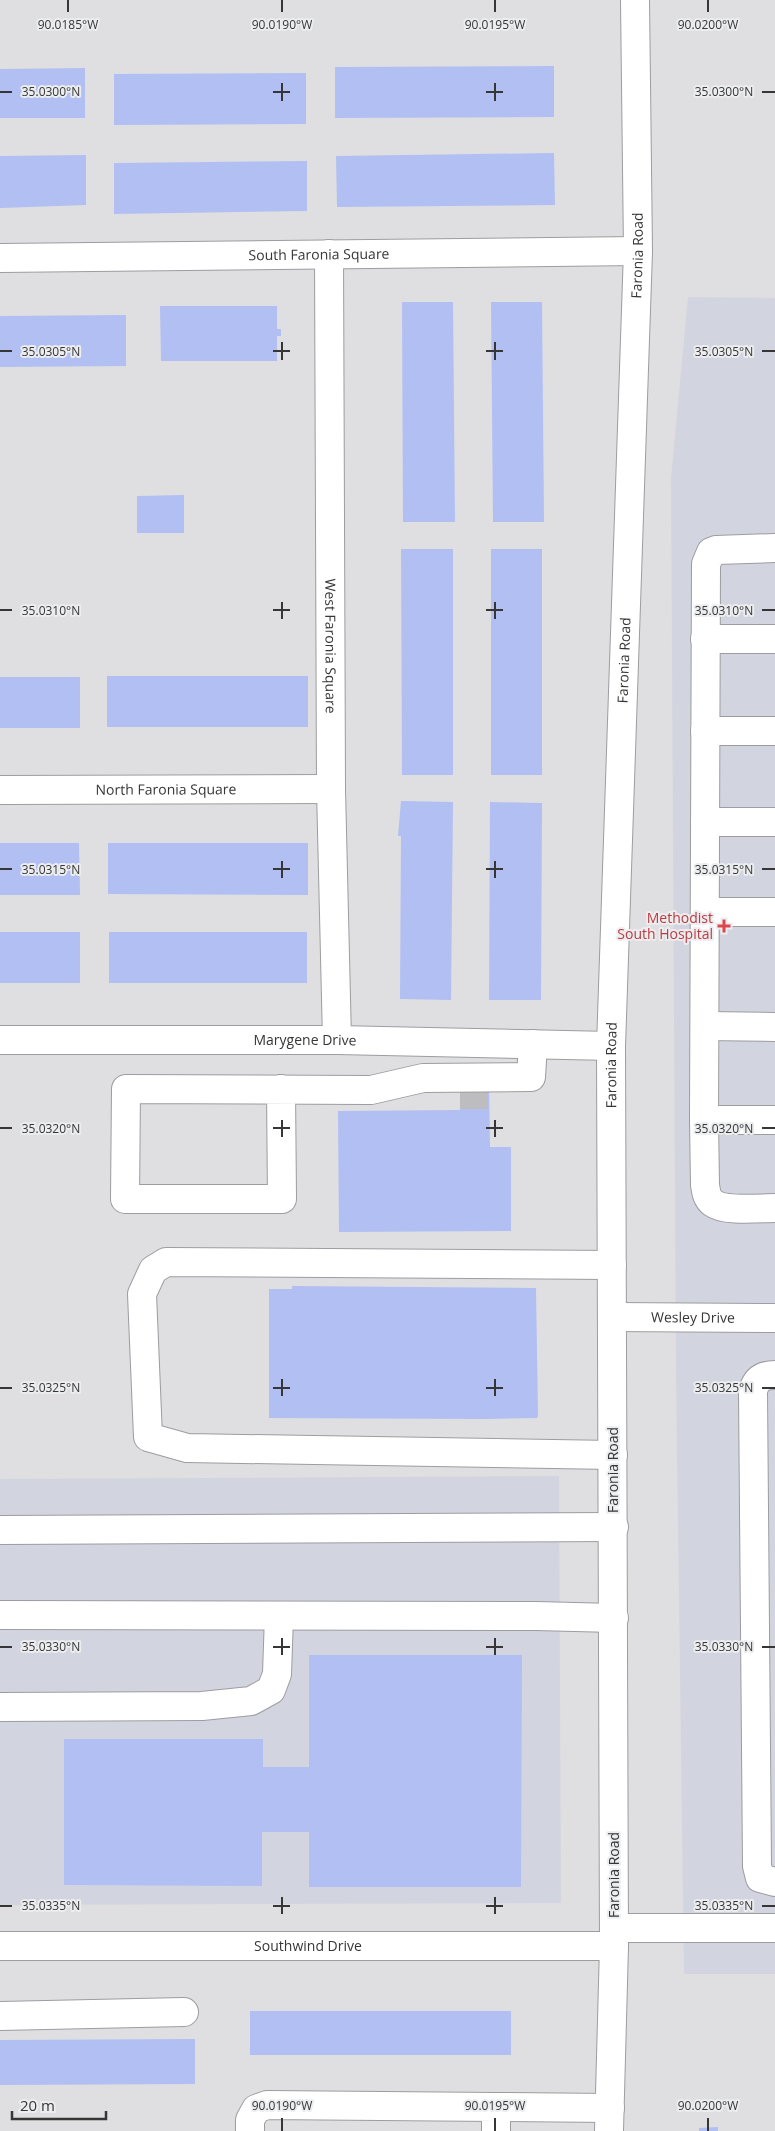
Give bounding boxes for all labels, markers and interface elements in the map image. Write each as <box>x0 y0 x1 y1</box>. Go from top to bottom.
text: 90.0185°W <box>38 16 98 33</box>
text: 90.0190°W <box>252 16 312 33</box>
text: 90.0195°W <box>465 16 525 33</box>
text: 90.0200°W <box>678 16 738 33</box>
text: 35.0300°N <box>22 83 80 100</box>
text: 35.0300°N <box>695 83 753 100</box>
street label: Faronia Road <box>626 212 647 299</box>
street label: South Faronia Square <box>248 244 390 264</box>
text: 35.0305°N <box>22 343 80 360</box>
text: 35.0305°N <box>695 343 753 360</box>
street label: West Faronia Square <box>321 578 341 714</box>
text: 35.0310°N <box>22 602 80 619</box>
text: 35.0310°N <box>695 602 753 619</box>
street label: Faronia Road <box>613 617 635 704</box>
street label: North Faronia Square <box>96 779 237 799</box>
text: 35.0315°N <box>22 861 80 878</box>
text: 35.0315°N <box>695 861 753 878</box>
place label: Methodist South Hospital <box>617 908 713 943</box>
marker: Methodist South Hospital <box>717 919 731 933</box>
street label: Faronia Road <box>601 1022 621 1108</box>
street label: Marygene Drive <box>253 1030 357 1049</box>
text: 35.0320°N <box>22 1120 80 1137</box>
text: 35.0320°N <box>695 1120 753 1137</box>
street label: Wesley Drive <box>651 1307 735 1327</box>
text: 35.0325°N <box>22 1379 80 1396</box>
text: 35.0325°N <box>695 1379 753 1396</box>
street label: Faronia Road <box>603 1427 622 1513</box>
text: 35.0330°N <box>22 1638 80 1655</box>
text: 35.0330°N <box>695 1638 753 1655</box>
street label: Faronia Road <box>604 1832 623 1918</box>
text: 35.0335°N <box>22 1897 80 1914</box>
text: 35.0335°N <box>695 1897 753 1914</box>
street label: Southwind Drive <box>254 1936 362 1955</box>
scale bar <box>12 2088 106 2120</box>
text: 20 m <box>20 2095 55 2115</box>
text: 90.0190°W <box>252 2097 312 2114</box>
text: 90.0195°W <box>465 2097 525 2114</box>
text: 90.0200°W <box>678 2097 738 2114</box>

